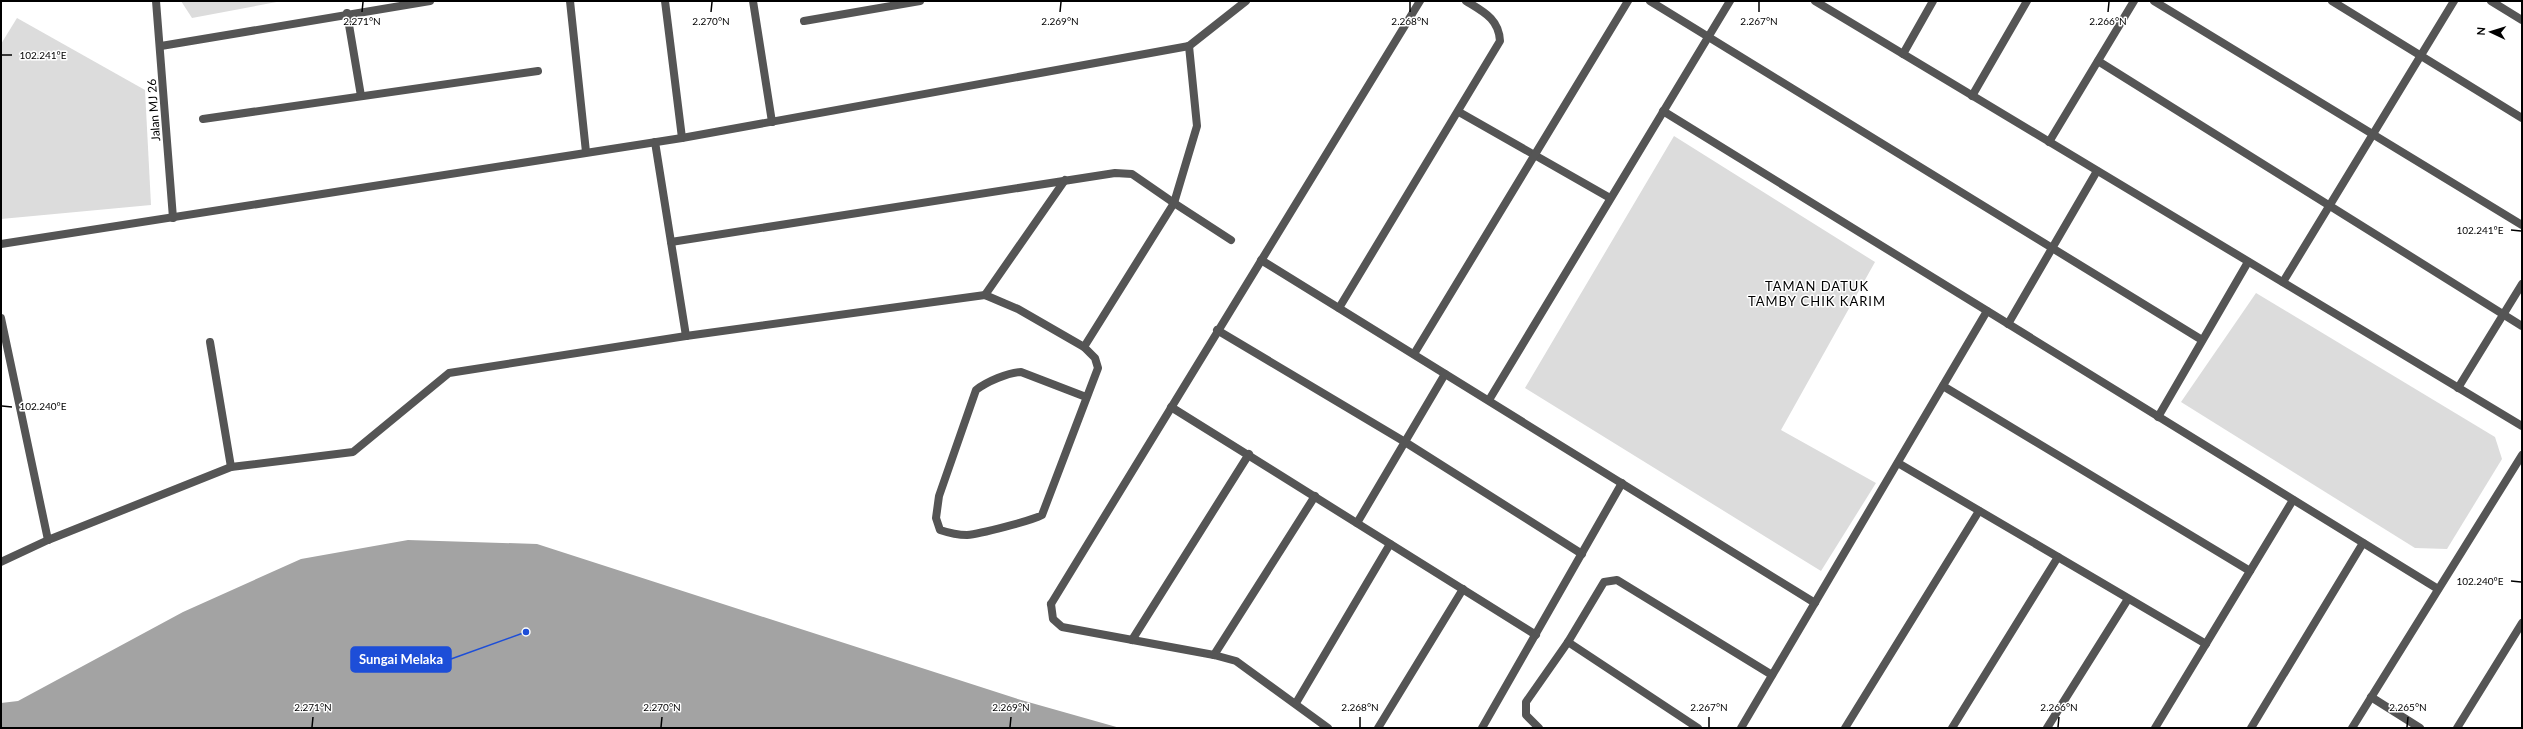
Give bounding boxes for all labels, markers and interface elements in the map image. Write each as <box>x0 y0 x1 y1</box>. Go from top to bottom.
north arrow <box>2471 12 2511 52</box>
text: 2.271°N <box>343 15 381 27</box>
text: 2.270°N <box>692 15 730 27</box>
text: 2.269°N <box>1041 15 1079 27</box>
text: 2.268°N <box>1391 15 1429 27</box>
text: 2.267°N <box>1740 15 1778 27</box>
text: 2.266°N <box>2089 15 2127 27</box>
text: N <box>2474 27 2487 36</box>
text: 102.241°E <box>19 49 67 61</box>
street label: Jalan MJ 26 <box>144 78 163 142</box>
text: 102.241°E <box>2456 224 2504 236</box>
district label: TAMAN DATUK TAMBY CHIK KARIM <box>1748 278 1886 309</box>
text: 102.240°E <box>19 400 67 412</box>
text: 102.240°E <box>2456 575 2504 587</box>
callout: Sungai Melaka <box>351 647 451 672</box>
text: Sungai Melaka <box>359 651 443 667</box>
text: 2.271°N <box>294 701 332 713</box>
text: 2.270°N <box>643 701 681 713</box>
text: 2.269°N <box>992 701 1030 713</box>
text: 2.268°N <box>1341 701 1379 713</box>
text: 2.267°N <box>1690 701 1728 713</box>
text: 2.266°N <box>2040 701 2078 713</box>
text: 2.265°N <box>2389 701 2427 713</box>

